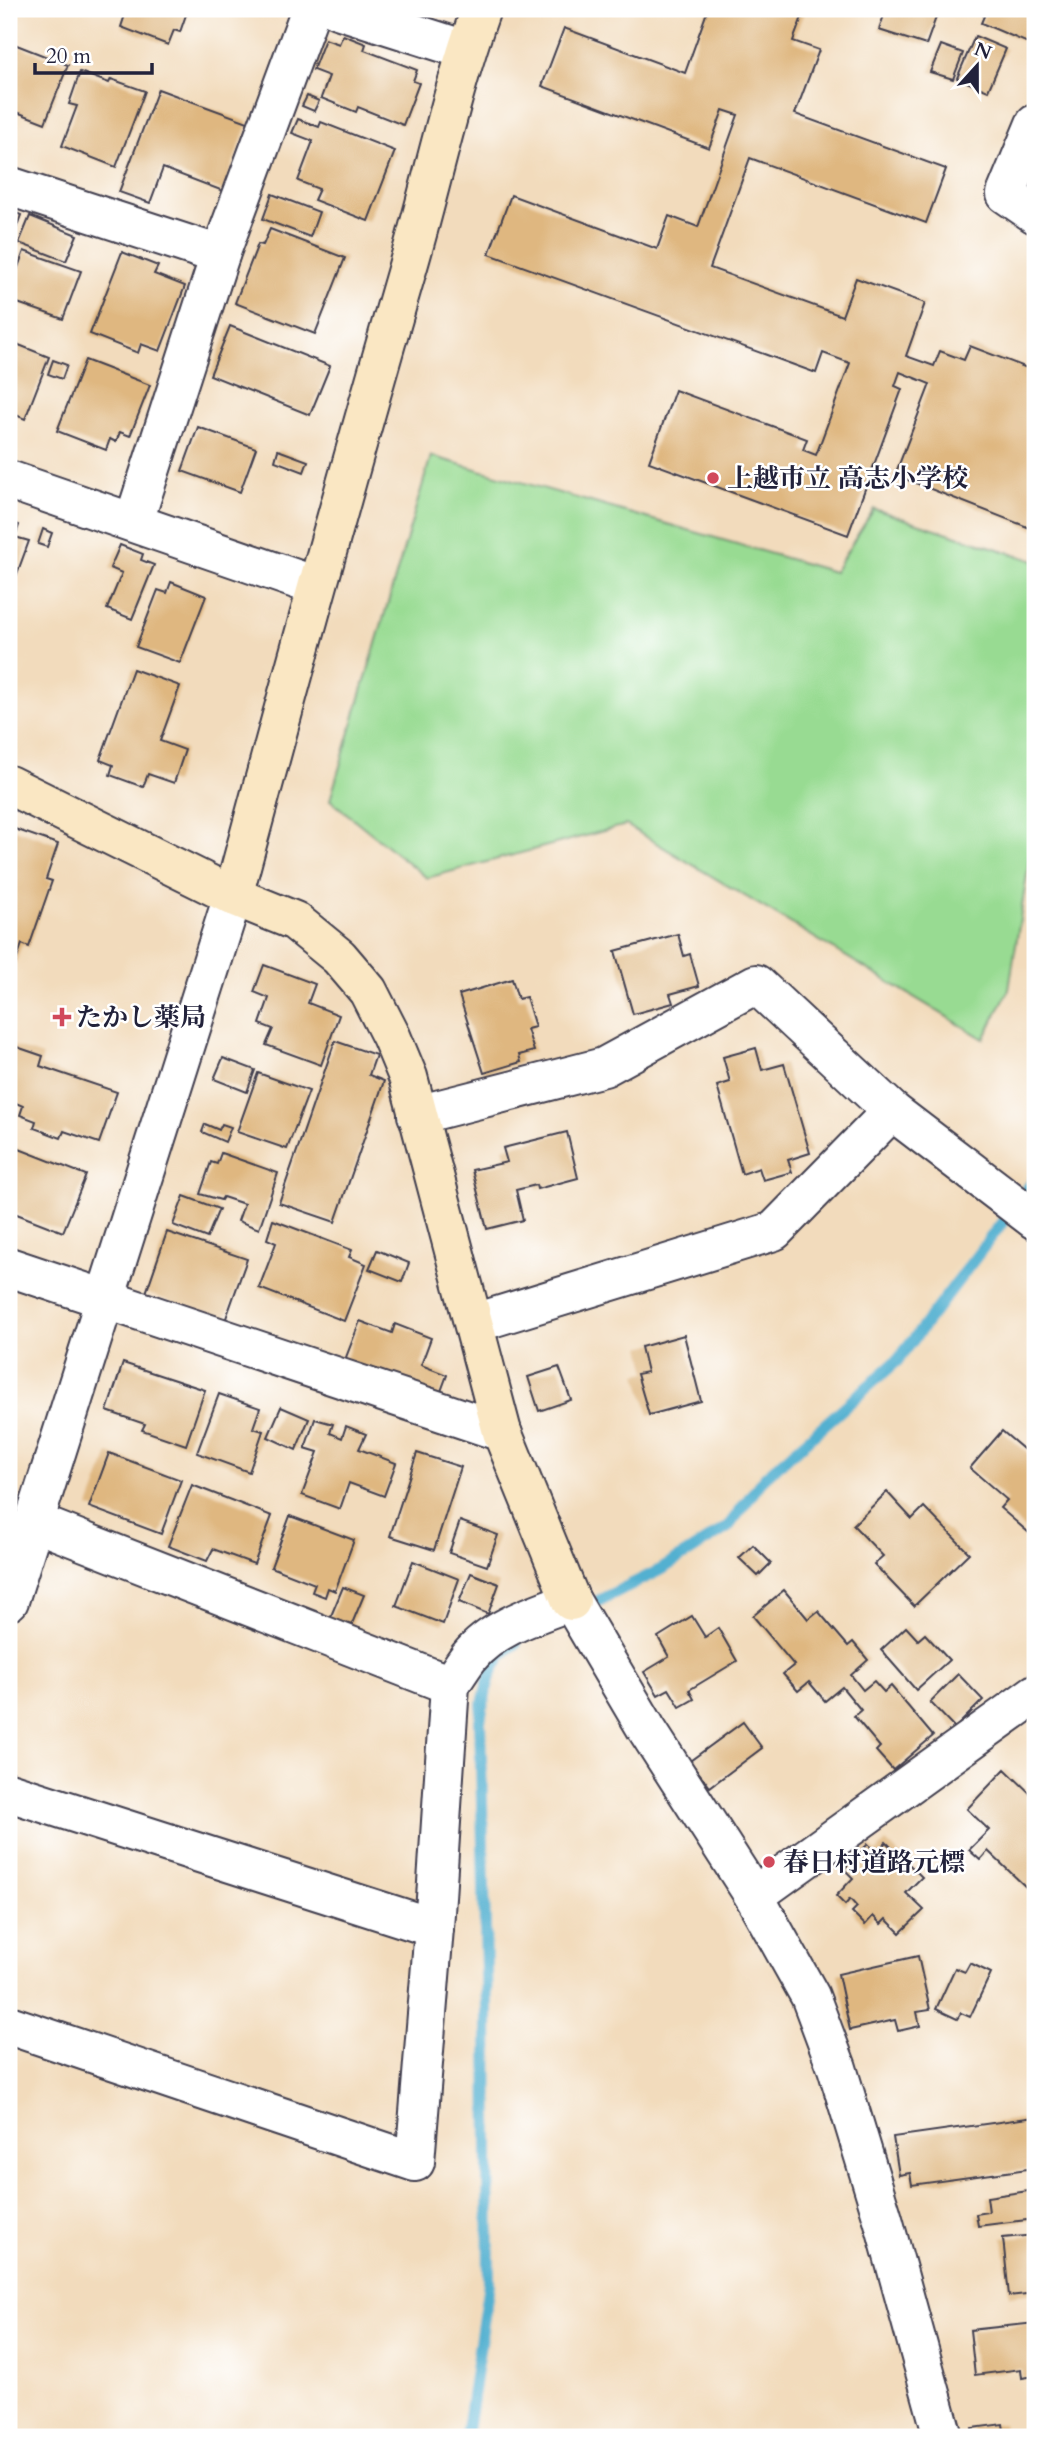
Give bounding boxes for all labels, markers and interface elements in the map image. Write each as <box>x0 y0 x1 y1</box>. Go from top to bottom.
scale bar <box>35 32 152 76</box>
north arrow <box>942 32 1012 102</box>
text: N <box>970 36 996 66</box>
text: 20 m <box>46 42 91 71</box>
place label: 上越市立 高志小学校 <box>727 461 968 496</box>
marker: 上越市立 高志小学校 <box>705 470 721 486</box>
place label: たかし薬局 <box>76 1000 206 1035</box>
marker: たかし薬局 <box>54 1009 70 1025</box>
place label: 春日村道路元標 <box>783 1845 965 1880</box>
marker: 春日村道路元標 <box>761 1854 777 1870</box>

